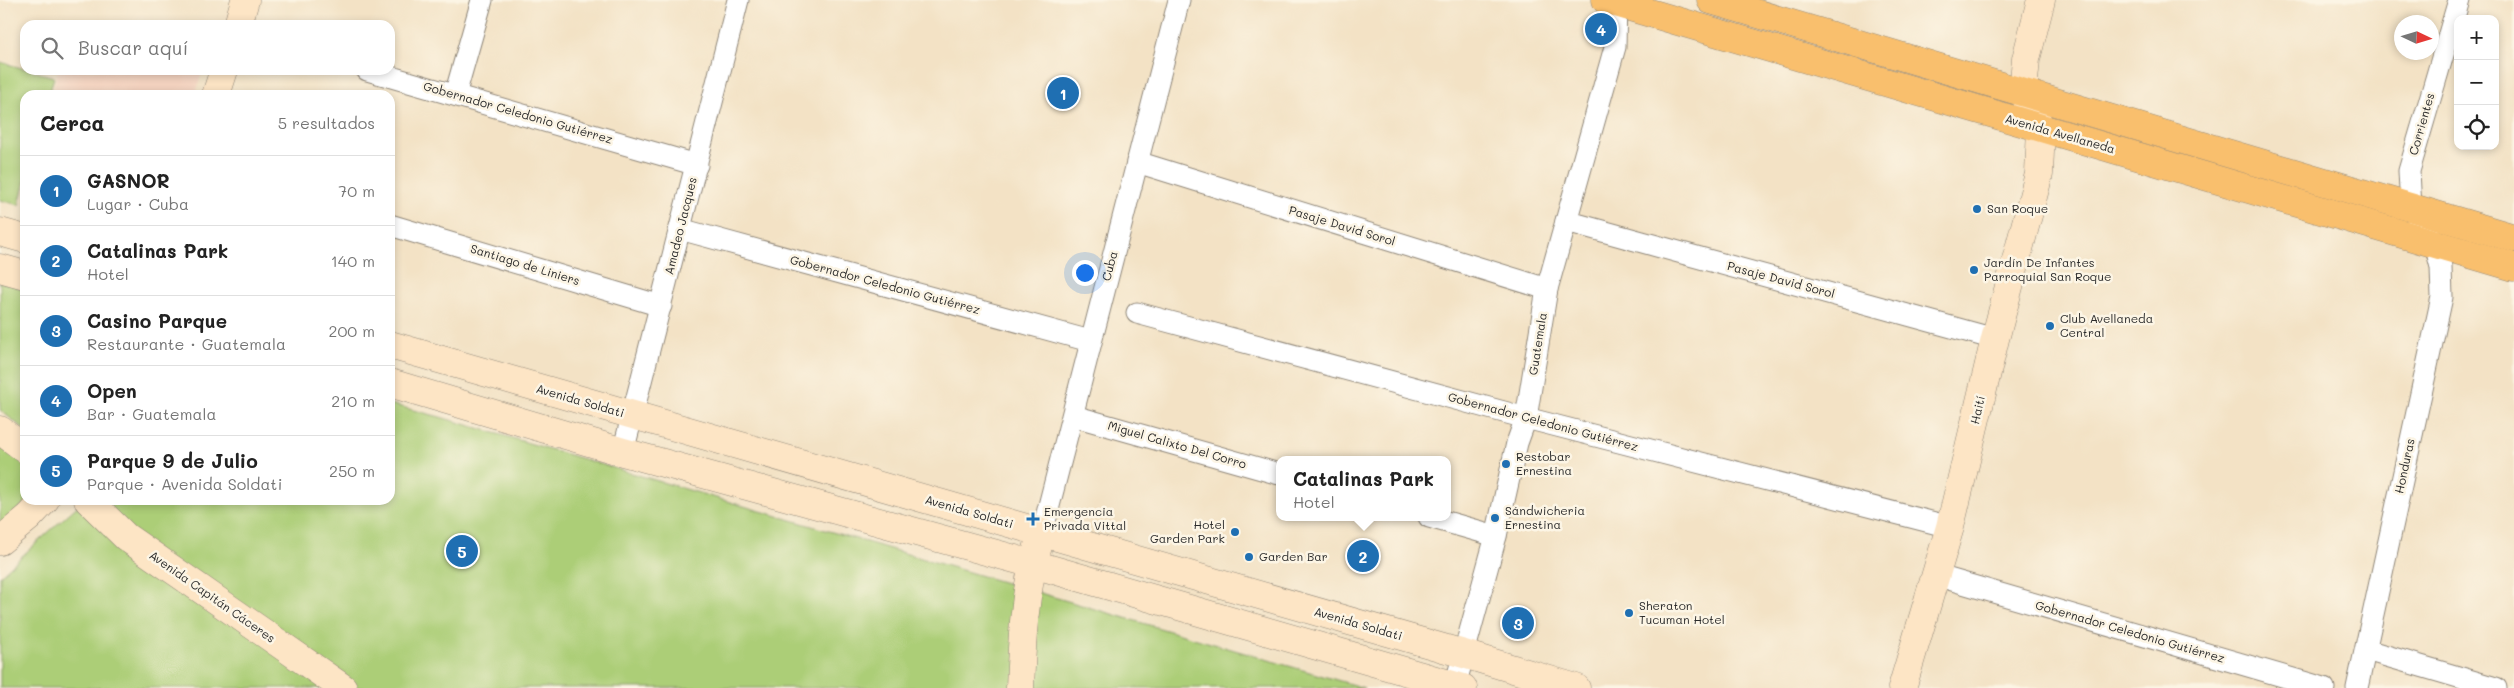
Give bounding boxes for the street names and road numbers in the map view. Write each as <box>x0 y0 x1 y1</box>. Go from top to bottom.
street label: Gobernador Celedonio Gutiérrez <box>422 77 615 147</box>
street label: Corrientes <box>2405 91 2438 157</box>
street label: Avenida Avellaneda <box>2003 110 2117 156</box>
street label: Amadeo Jacques <box>660 175 700 276</box>
street label: Pasaje David Sorol <box>1287 201 1398 249</box>
street label: Santiago de Liniers <box>469 240 582 288</box>
street label: Cuba <box>1097 249 1121 282</box>
street label: Gobernador Celedonio Gutiérrez <box>788 251 982 317</box>
street label: Pasaje David Sorol <box>1726 257 1837 301</box>
street label: Guatemala <box>1524 311 1550 376</box>
street label: Avenida Soldati <box>534 380 626 420</box>
street label: Gobernador Celedonio Gutiérrez <box>1446 388 1640 454</box>
street label: Haití <box>1966 394 1988 426</box>
street label: Miguel Calixto Del Corro <box>1106 417 1248 472</box>
street label: Honduras <box>2390 437 2418 495</box>
street label: Avenida Soldati <box>923 491 1015 531</box>
street label: Avenida Capitán Cáceres <box>146 547 279 646</box>
street label: Gobernador Celedonio Gutiérrez <box>2034 596 2227 666</box>
street label: Avenida Soldati <box>1312 603 1404 643</box>

